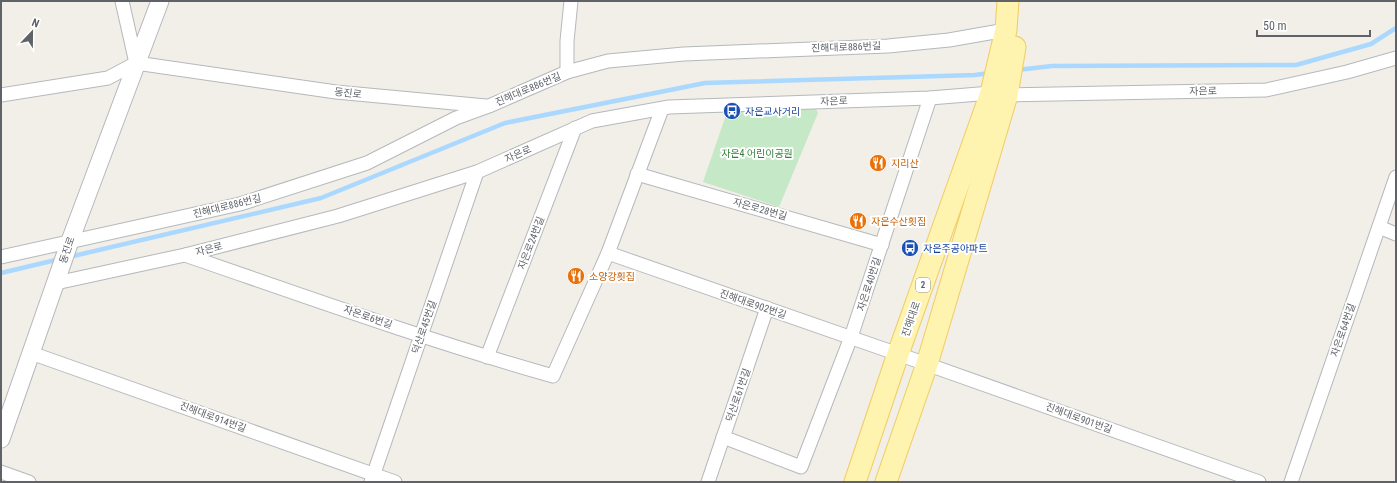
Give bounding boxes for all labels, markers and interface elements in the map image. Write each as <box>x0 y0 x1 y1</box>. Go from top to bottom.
north arrow <box>12 12 52 52</box>
scale bar <box>1257 12 1370 38</box>
text: N <box>30 16 41 31</box>
text: 50 m <box>1263 19 1287 33</box>
street label: 진해대로886번길 <box>811 40 881 54</box>
street label: 진해대로886번길 <box>494 70 562 108</box>
street label: 자은로 <box>1189 85 1217 97</box>
street label: 동진로 <box>334 86 362 100</box>
street label: 자은로 <box>820 95 848 107</box>
bus stop icon: 자은교사거리 <box>722 101 742 121</box>
place label: 자은교사거리 <box>745 106 800 117</box>
street label: 자은로 <box>503 143 533 165</box>
park label: 자은4 어린이공원 <box>721 148 793 159</box>
restaurant icon: 지리산 <box>868 153 888 173</box>
place label: 지리산 <box>891 158 919 169</box>
street label: 진해대로886번길 <box>192 192 262 220</box>
street label: 자은로28번길 <box>732 196 788 222</box>
restaurant icon: 자은수산횟집 <box>848 211 868 231</box>
street label: 자은로24번길 <box>516 215 546 271</box>
place label: 자은수산횟집 <box>871 216 926 227</box>
street label: 동진로 <box>57 235 77 265</box>
bus stop icon: 자은주공아파트 <box>900 238 920 258</box>
street label: 자은로 <box>194 240 224 258</box>
place label: 자은주공아파트 <box>923 243 987 254</box>
street label: 자은로40번길 <box>855 256 883 312</box>
restaurant icon: 소양강횟집 <box>566 266 586 286</box>
place label: 소양강횟집 <box>589 271 635 282</box>
road number: 2 <box>916 278 930 292</box>
street label: 진해대로902번길 <box>718 287 788 321</box>
street label: 덕산로45번길 <box>410 299 438 355</box>
street label: 진해대로 <box>900 300 922 338</box>
street label: 자은로64번길 <box>1329 302 1357 358</box>
street label: 자은로6번길 <box>342 304 394 330</box>
street label: 덕산로61번길 <box>724 367 752 423</box>
street label: 진해대로914번길 <box>178 400 248 434</box>
street label: 진해대로901번길 <box>1044 401 1114 435</box>

